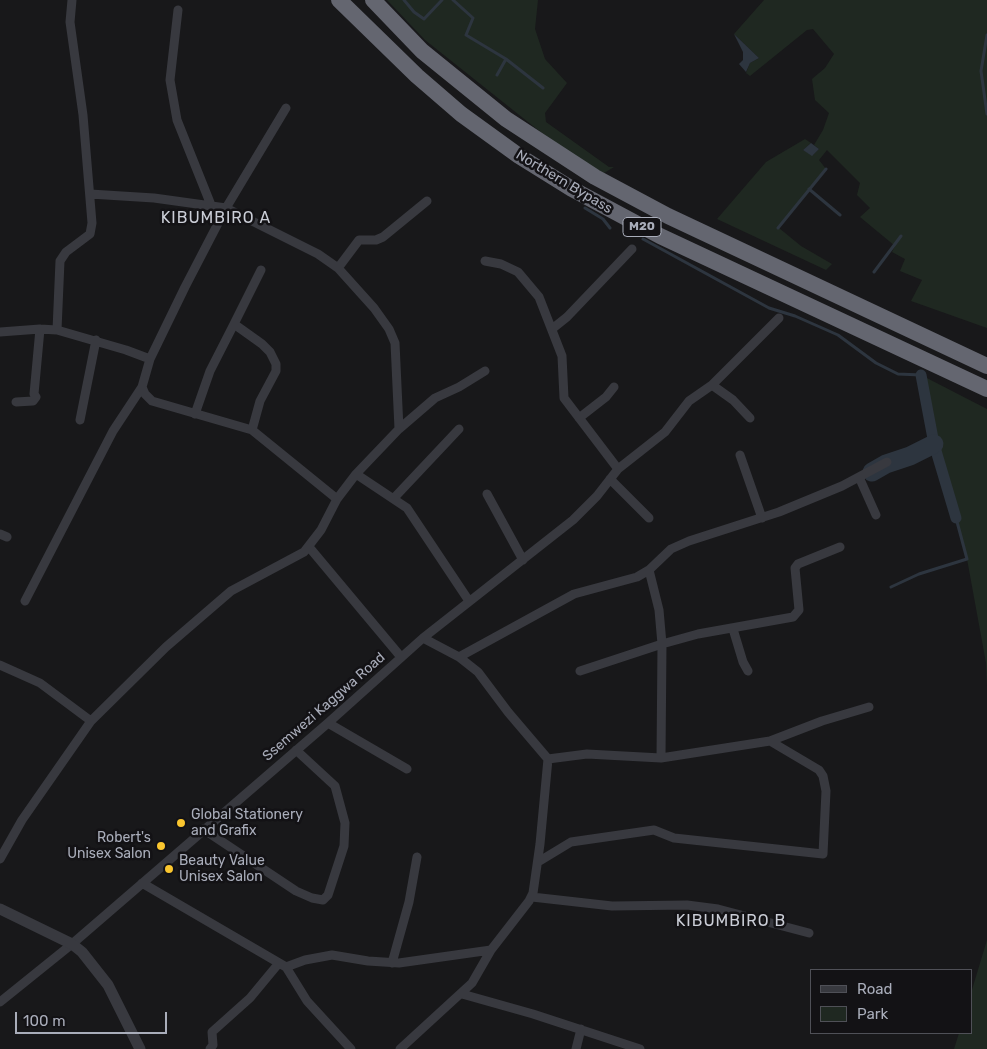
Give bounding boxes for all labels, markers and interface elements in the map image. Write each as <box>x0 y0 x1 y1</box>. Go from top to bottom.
street label: Northern Bypass <box>513 147 615 217</box>
district label: KIBUMBIRO A <box>159 208 273 228</box>
road number: M20 <box>623 218 661 236</box>
street label: Ssemwezi Kaggwa Road <box>259 649 389 765</box>
place label: Global Stationery and Grafix <box>191 807 303 840</box>
marker: Global Stationery and Grafix <box>175 817 187 829</box>
place label: Robert's Unisex Salon <box>67 830 151 862</box>
marker: Robert's Unisex Salon <box>155 840 167 852</box>
place label: Beauty Value Unisex Salon <box>179 853 265 886</box>
marker: Beauty Value Unisex Salon <box>163 863 175 875</box>
district label: KIBUMBIRO B <box>674 911 788 931</box>
legend <box>810 969 972 1034</box>
text: Road <box>857 980 893 998</box>
scale bar <box>18 1002 170 1034</box>
text: Park <box>857 1005 888 1023</box>
text: 100 m <box>23 1012 65 1030</box>

